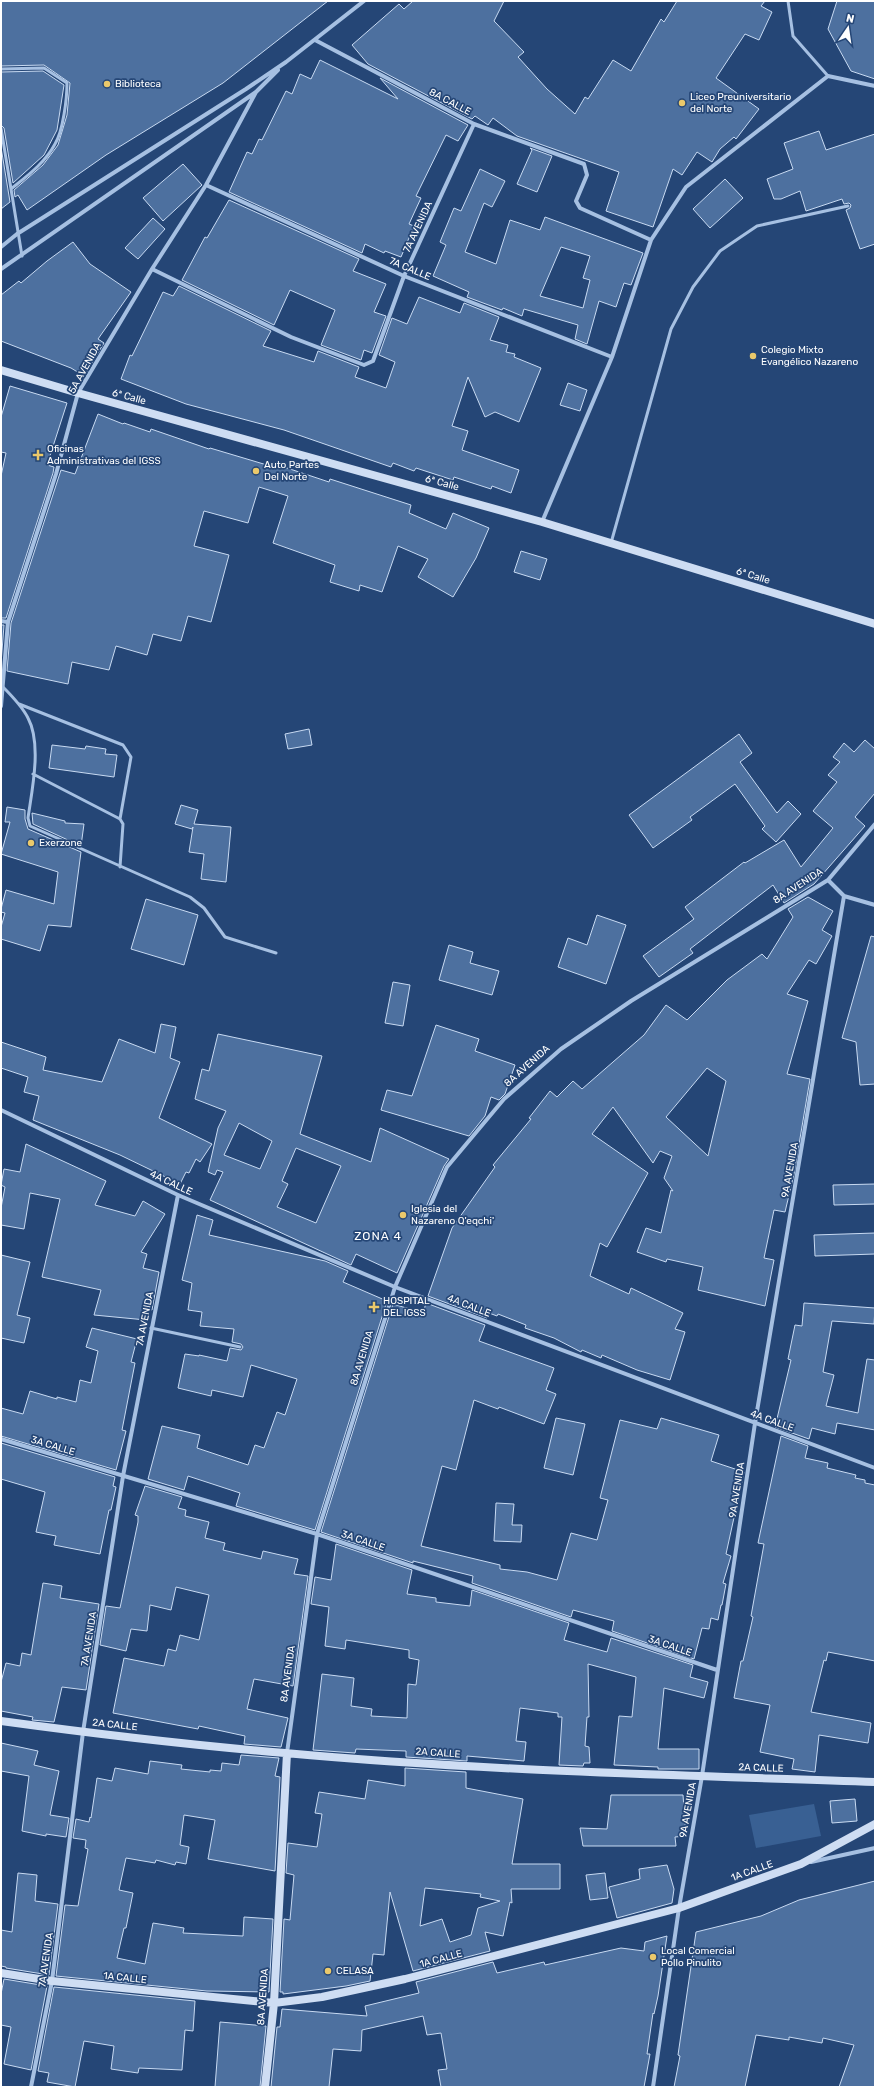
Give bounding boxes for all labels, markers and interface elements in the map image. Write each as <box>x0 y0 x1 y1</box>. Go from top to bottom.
north arrow <box>828 8 868 48</box>
text: N <box>845 12 856 26</box>
place label: Biblioteca <box>115 78 161 90</box>
marker: Biblioteca <box>102 79 112 89</box>
street label: 8A CALLE <box>427 86 473 118</box>
place label: Liceo Preuniversitario del Norte <box>690 91 792 115</box>
marker: Liceo Preuniversitario del Norte <box>677 98 687 108</box>
street label: 7A AVENIDA <box>401 199 435 255</box>
street label: 7A CALLE <box>387 255 433 283</box>
street label: 5A AVENIDA <box>66 340 104 396</box>
place label: Colegio Mixto Evangélico Nazareno <box>761 344 858 368</box>
marker: Colegio Mixto Evangélico Nazareno <box>748 351 758 361</box>
street label: 6ª Calle <box>111 387 148 407</box>
place label: Oficinas Administrativas del IGSS <box>47 443 161 467</box>
marker: Oficinas Administrativas del IGSS <box>32 449 44 461</box>
place label: Auto Partes Del Norte <box>264 459 319 483</box>
marker: Auto Partes Del Norte <box>251 466 261 476</box>
street label: 6ª Calle <box>424 473 461 493</box>
street label: 6ª Calle <box>735 565 772 587</box>
place label: Exerzone <box>39 837 83 849</box>
marker: Exerzone <box>26 838 36 848</box>
street label: 8A AVENIDA <box>771 865 825 907</box>
street label: 8A AVENIDA <box>502 1042 552 1090</box>
street label: 9A AVENIDA <box>779 1141 801 1199</box>
street label: 4A CALLE <box>148 1168 194 1198</box>
place label: Iglesia del Nazareno Q'eqchi' <box>411 1203 494 1227</box>
marker: Iglesia del Nazareno Q'eqchi' <box>398 1210 408 1220</box>
district label: ZONA 4 <box>354 1229 402 1243</box>
street label: 7A AVENIDA <box>134 1290 156 1347</box>
street label: 4A CALLE <box>446 1292 492 1320</box>
place label: HOSPITAL DEL IGSS <box>383 1295 430 1319</box>
marker: HOSPITAL DEL IGSS <box>368 1301 380 1313</box>
street label: 8A AVENIDA <box>348 1329 376 1387</box>
street label: 4A CALLE <box>748 1408 796 1434</box>
street label: 3A CALLE <box>29 1434 77 1458</box>
street label: 9A AVENIDA <box>727 1461 747 1519</box>
street label: 3A CALLE <box>340 1528 386 1554</box>
street label: 7A AVENIDA <box>79 1611 99 1667</box>
street label: 3A CALLE <box>647 1633 693 1659</box>
street label: 8A AVENIDA <box>278 1645 298 1703</box>
street label: 2A CALLE <box>92 1717 138 1733</box>
street label: 2A CALLE <box>415 1745 461 1761</box>
street label: 2A CALLE <box>738 1761 784 1775</box>
street label: 9A AVENIDA <box>677 1781 699 1839</box>
street label: 1A CALLE <box>729 1858 775 1884</box>
street label: 7A AVENIDA <box>36 1932 56 1988</box>
place label: Local Comercial Pollo Pinulito <box>661 1945 735 1969</box>
street label: 1A CALLE <box>418 1948 464 1970</box>
marker: Local Comercial Pollo Pinulito <box>648 1952 658 1962</box>
place label: CELASA <box>336 1965 374 1977</box>
marker: CELASA <box>323 1966 333 1976</box>
street label: 8A AVENIDA <box>255 1968 271 2026</box>
street label: 1A CALLE <box>103 1970 147 1986</box>

